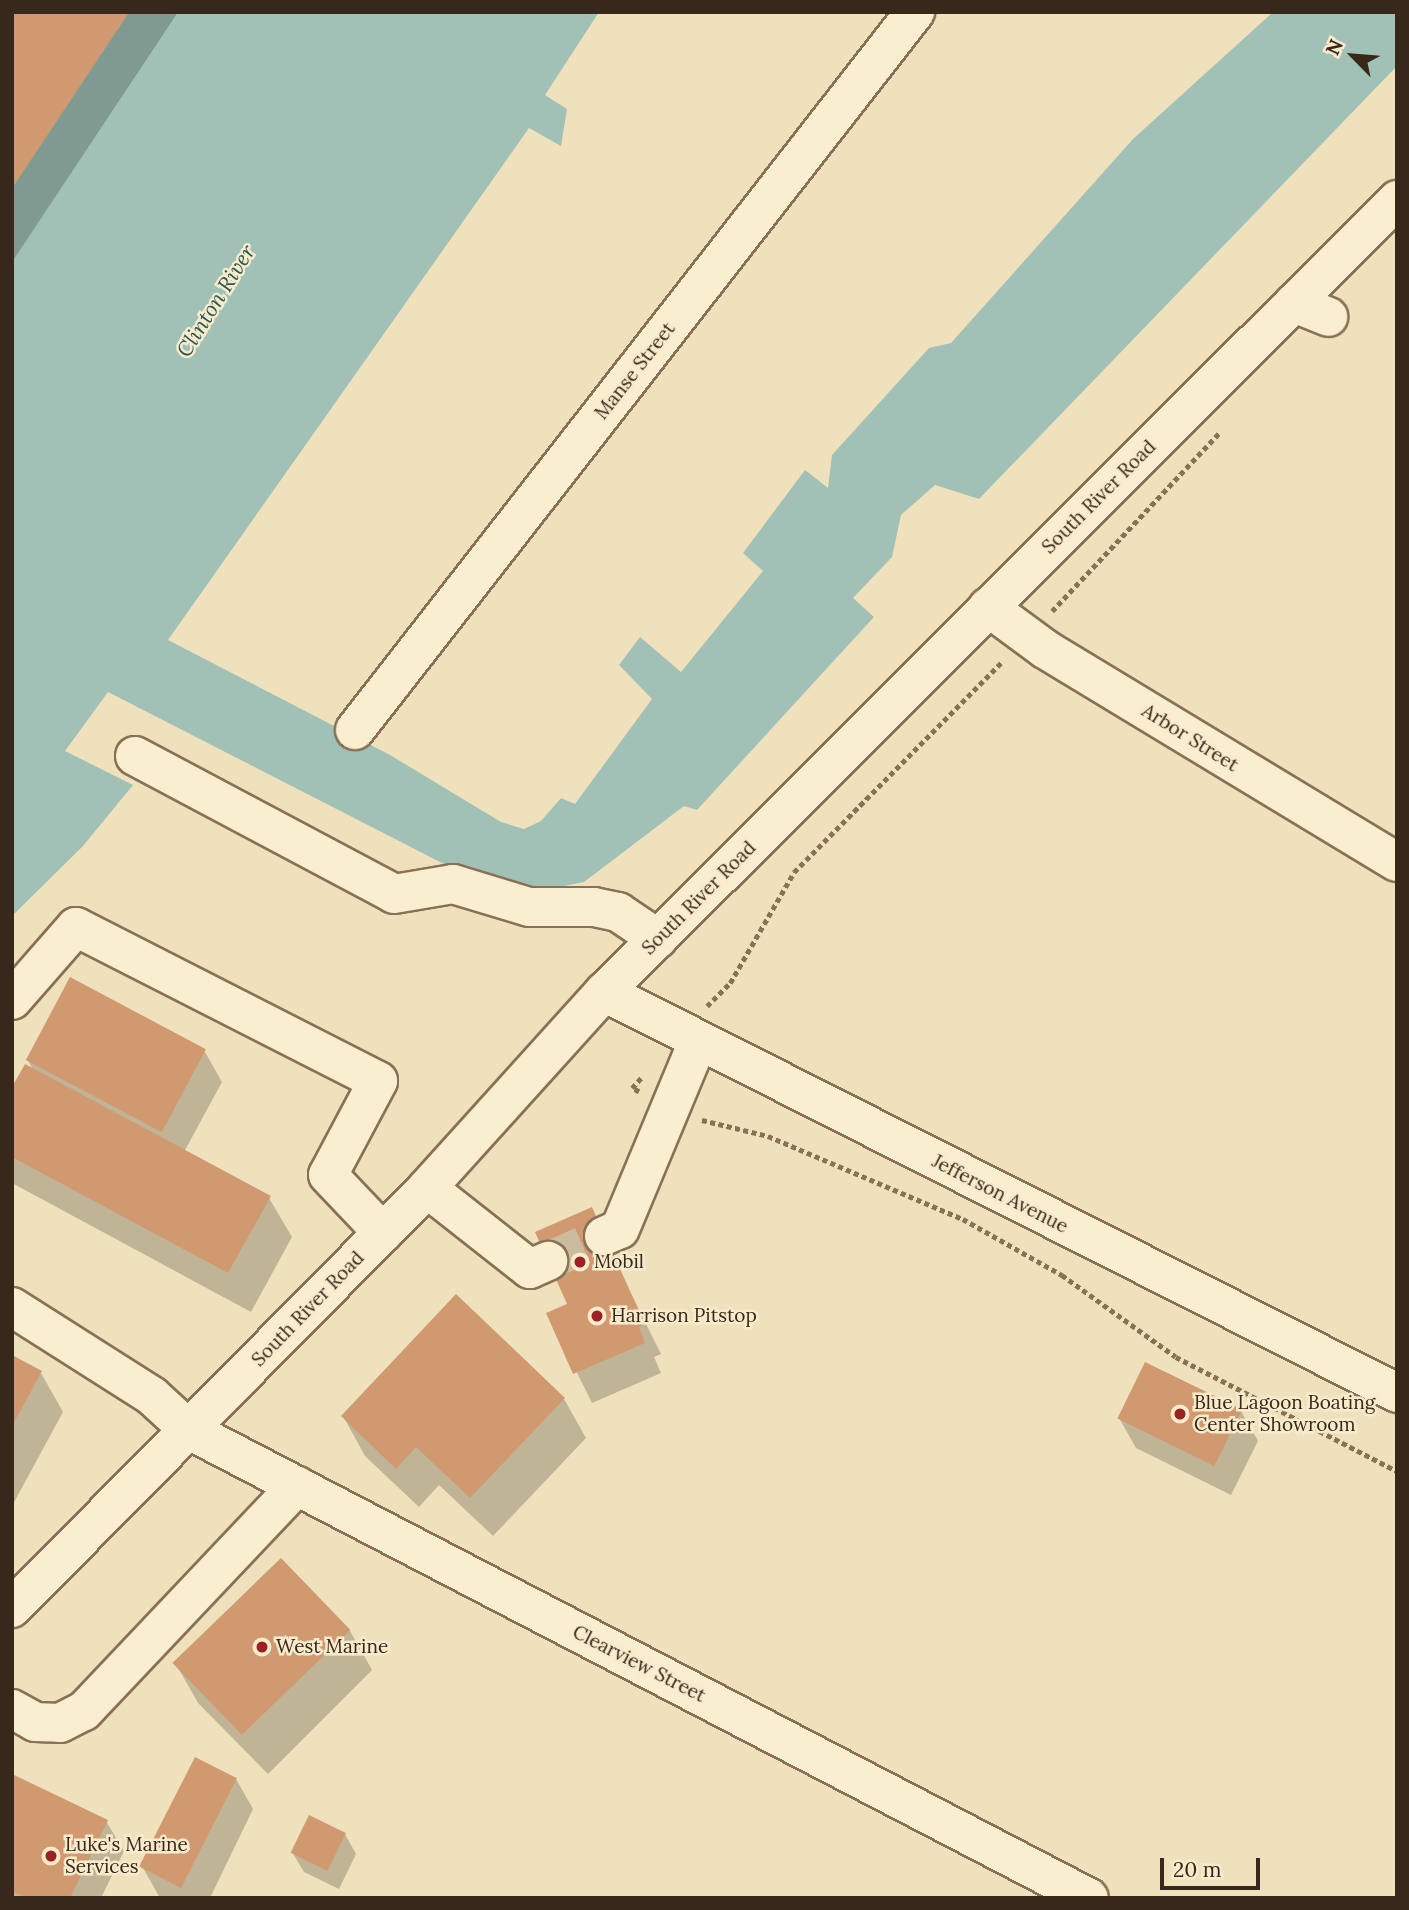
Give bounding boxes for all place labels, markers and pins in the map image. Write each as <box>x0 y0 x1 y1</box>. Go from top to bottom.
place label: Mobil <box>594 1251 644 1273</box>
marker: Mobil <box>572 1254 588 1270</box>
place label: Harrison Pitstop <box>611 1305 757 1327</box>
marker: Harrison Pitstop <box>589 1308 605 1324</box>
place label: Blue Lagoon Boating Center Showroom <box>1194 1392 1375 1436</box>
marker: Blue Lagoon Boating Center Showroom <box>1172 1406 1188 1422</box>
place label: West Marine <box>276 1636 388 1658</box>
marker: West Marine <box>254 1639 270 1655</box>
place label: Luke's Marine Services <box>65 1834 188 1878</box>
marker: Luke's Marine Services <box>43 1848 59 1864</box>

